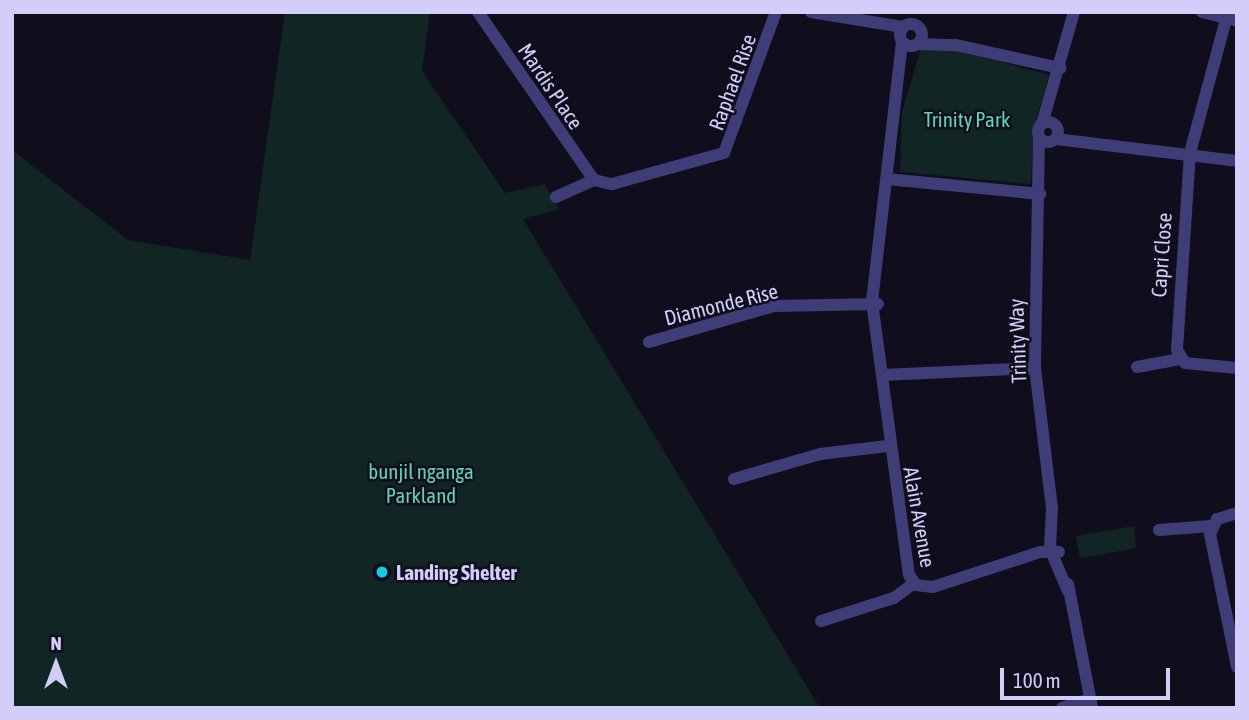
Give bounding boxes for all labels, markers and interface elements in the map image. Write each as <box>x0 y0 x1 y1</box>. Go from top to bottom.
street label: Raphael Rise <box>703 31 761 133</box>
street label: Mardis Place <box>513 38 589 134</box>
park label: Trinity Park <box>924 106 1010 132</box>
street label: Capri Close <box>1145 212 1177 298</box>
street label: Diamonde Rise <box>662 278 780 330</box>
street label: Trinity Way <box>1003 298 1031 384</box>
park label: bunjil nganga Parkland <box>368 458 474 508</box>
street label: Alain Avenue <box>899 465 941 569</box>
place label: Landing Shelter <box>396 559 517 585</box>
marker: Landing Shelter <box>374 564 390 580</box>
north arrow <box>21 629 91 699</box>
text: N <box>50 632 62 654</box>
scale bar <box>1004 654 1174 698</box>
text: 100 m <box>1013 668 1061 692</box>

